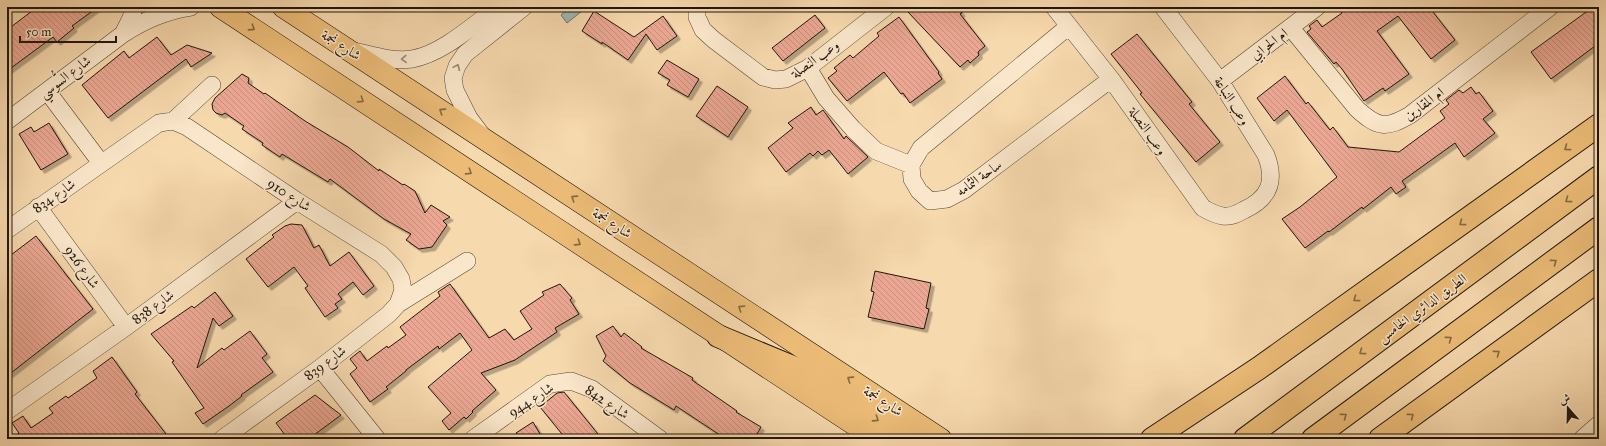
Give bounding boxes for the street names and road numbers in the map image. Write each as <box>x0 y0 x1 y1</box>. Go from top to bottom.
street label: ام الحرابي <box>1247 24 1293 67</box>
street label: شارع نجمة <box>316 26 364 67</box>
street label: وعب النصلة <box>787 36 843 83</box>
street label: شارع السُّوسي <box>33 48 97 106</box>
street label: وعب النباعة <box>1209 74 1254 129</box>
street label: ام المقارين <box>1401 84 1450 127</box>
street label: وعب النصلة <box>1124 103 1171 159</box>
street label: ساحة الثمامه <box>953 156 1005 200</box>
street label: شارع 834 <box>29 175 80 219</box>
street label: شارع 910 <box>262 175 314 218</box>
street label: شارع نجمة <box>587 204 635 245</box>
street label: شارع 926 <box>58 242 103 294</box>
street label: الطريق الدائري الخامس <box>1374 270 1472 349</box>
street label: شارع 838 <box>129 286 179 330</box>
street label: شارع 839 <box>301 342 351 387</box>
street label: شارع 944 <box>505 379 558 423</box>
street label: شارع 842 <box>580 381 632 425</box>
street label: شارع نجمة <box>858 382 906 423</box>

